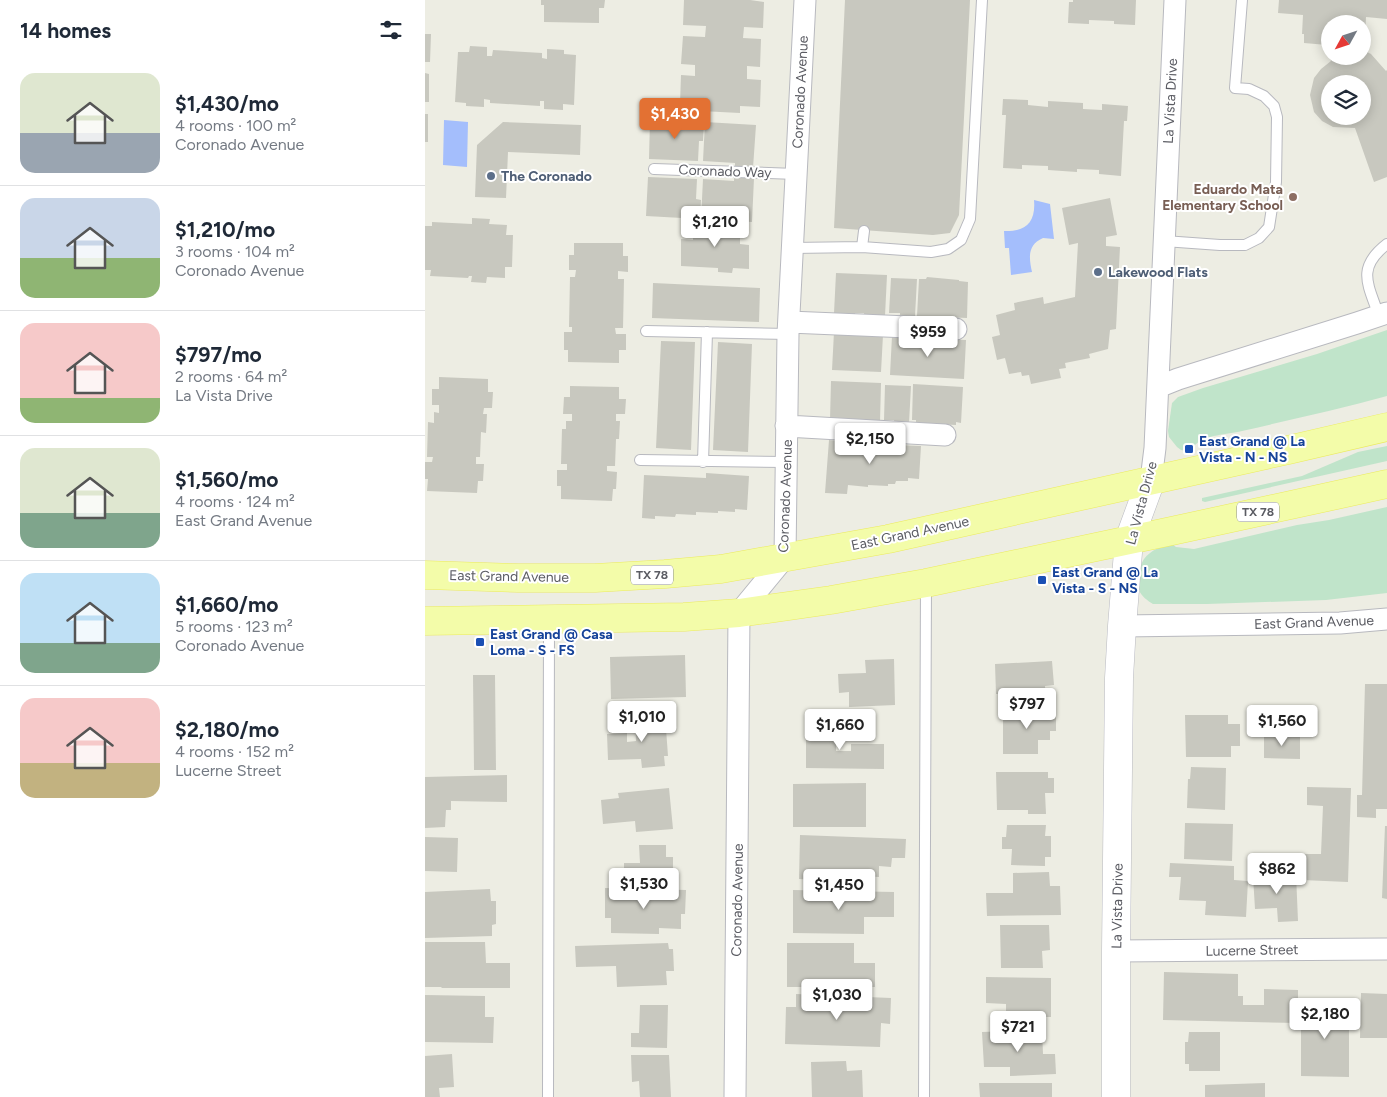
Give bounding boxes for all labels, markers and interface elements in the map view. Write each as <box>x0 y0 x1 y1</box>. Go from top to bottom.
north arrow <box>1321 15 1371 65</box>
map controls <box>1321 15 1371 125</box>
icon: filters <box>377 16 405 44</box>
text: 14 homes <box>20 18 111 43</box>
street label: Coronado Avenue <box>789 35 812 149</box>
street label: La Vista Drive <box>1160 58 1181 144</box>
button: layers <box>1321 75 1371 125</box>
text: $1,430/mo <box>175 91 279 116</box>
icon: home <box>60 93 120 153</box>
pin: $1,430 <box>634 98 716 140</box>
text: $1,430 <box>650 104 700 123</box>
text: 4 rooms · 100 m² <box>175 116 296 135</box>
text: Coronado Avenue <box>175 135 304 154</box>
street label: Coronado Way <box>678 161 772 182</box>
place label: The Coronado <box>501 168 592 185</box>
marker: The Coronado <box>485 170 497 182</box>
place label: Eduardo Mata Elementary School <box>1162 181 1283 214</box>
marker: Eduardo Mata Elementary School <box>1287 191 1299 203</box>
pin: $1,210 <box>674 206 756 248</box>
text: $1,210 <box>692 212 738 231</box>
text: $1,210/mo <box>175 217 275 242</box>
icon: home <box>60 218 120 278</box>
text: 3 rooms · 104 m² <box>175 242 295 261</box>
text: Coronado Avenue <box>175 261 304 280</box>
place label: Lakewood Flats <box>1108 264 1208 281</box>
marker: Lakewood Flats <box>1092 266 1104 278</box>
pin: $959 <box>898 316 958 358</box>
text: $959 <box>910 322 946 341</box>
text: $797/mo <box>175 342 262 367</box>
icon: home <box>60 343 120 403</box>
text: 2 rooms · 64 m² <box>175 367 287 386</box>
text: La Vista Drive <box>175 386 273 405</box>
pin: $2,150 <box>829 422 911 465</box>
text: $2,150 <box>846 429 894 448</box>
place label: East Grand @ La Vista - N - NS <box>1199 433 1305 466</box>
street label: Coronado Avenue <box>775 439 796 553</box>
marker: East Grand @ La Vista - N - NS <box>1183 443 1195 455</box>
street label: La Vista Drive <box>1122 459 1161 547</box>
text: $1,560/mo <box>175 467 278 492</box>
icon: home <box>60 468 120 528</box>
text: 4 rooms · 124 m² <box>175 492 295 511</box>
road number: TX 78 <box>1237 502 1279 522</box>
text: East Grand Avenue <box>175 511 312 530</box>
street label: East Grand Avenue <box>850 513 971 554</box>
place label: East Grand @ La Vista - S - NS <box>1052 564 1158 597</box>
road number: TX 78 <box>631 566 673 584</box>
street label: East Grand Avenue <box>449 567 570 586</box>
marker: East Grand @ La Vista - S - NS <box>1036 574 1048 586</box>
text: $1,660/mo <box>175 592 278 617</box>
icon: home <box>60 593 120 653</box>
street label: East Grand Avenue <box>1254 612 1375 633</box>
text: 5 rooms · 123 m² <box>175 617 293 636</box>
place label: East Grand @ Casa Loma - S - FS <box>490 626 613 659</box>
text: Coronado Avenue <box>175 636 304 655</box>
marker: East Grand @ Casa Loma - S - FS <box>474 636 486 648</box>
pin: $797 <box>997 688 1057 730</box>
text: $797 <box>1009 694 1045 713</box>
pin: $1,010 <box>601 700 683 743</box>
pin: $1,560 <box>1241 704 1323 747</box>
text: $1,010 <box>618 707 666 726</box>
pin: $1,660 <box>799 708 881 751</box>
text: $1,560 <box>1258 711 1306 730</box>
text: $1,660 <box>816 715 864 734</box>
text: $2,180/mo <box>175 717 279 742</box>
icon: home <box>60 718 120 778</box>
text: 4 rooms · 152 m² <box>175 742 294 761</box>
text: Lucerne Street <box>175 761 281 780</box>
street label: Coronado Avenue <box>728 843 747 957</box>
pin: $862 <box>1247 852 1307 895</box>
text: $862 <box>1258 859 1296 878</box>
street label: La Vista Drive <box>1108 863 1127 949</box>
pin: $1,530 <box>603 868 685 910</box>
pin: $1,450 <box>798 868 880 911</box>
text: $1,530 <box>620 874 668 893</box>
text: $1,450 <box>814 875 864 894</box>
street label: Lucerne Street <box>1205 941 1299 960</box>
pin: $1,030 <box>796 978 878 1021</box>
text: $1,030 <box>812 985 862 1004</box>
pin: $2,180 <box>1284 998 1366 1040</box>
text: $2,180 <box>1300 1004 1350 1023</box>
pin: $721 <box>988 1010 1048 1053</box>
text: $721 <box>1001 1017 1035 1036</box>

